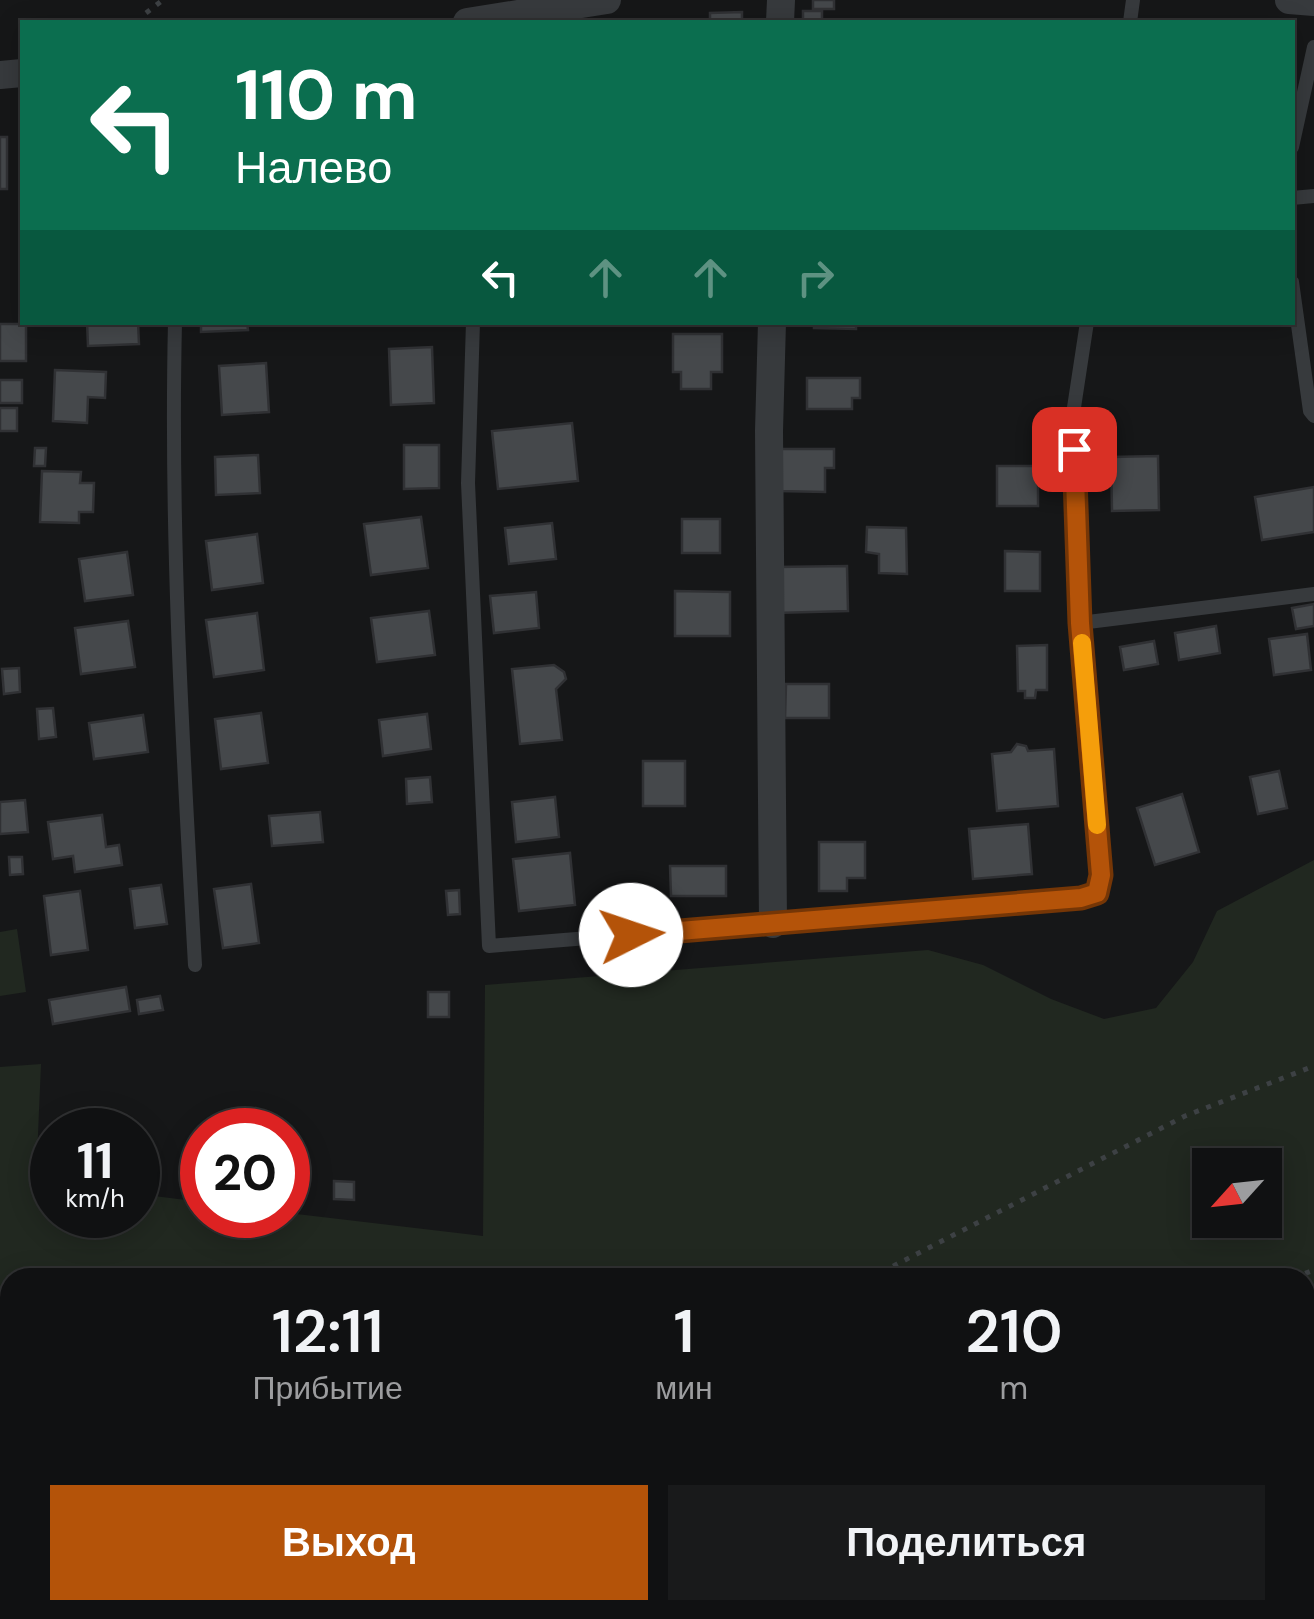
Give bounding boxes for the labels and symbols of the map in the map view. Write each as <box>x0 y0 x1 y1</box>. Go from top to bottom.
pin <box>1032 407 1117 492</box>
position arrow <box>579 883 683 987</box>
speed limit sign: 20 <box>180 1108 310 1238</box>
north arrow <box>1192 1148 1282 1238</box>

